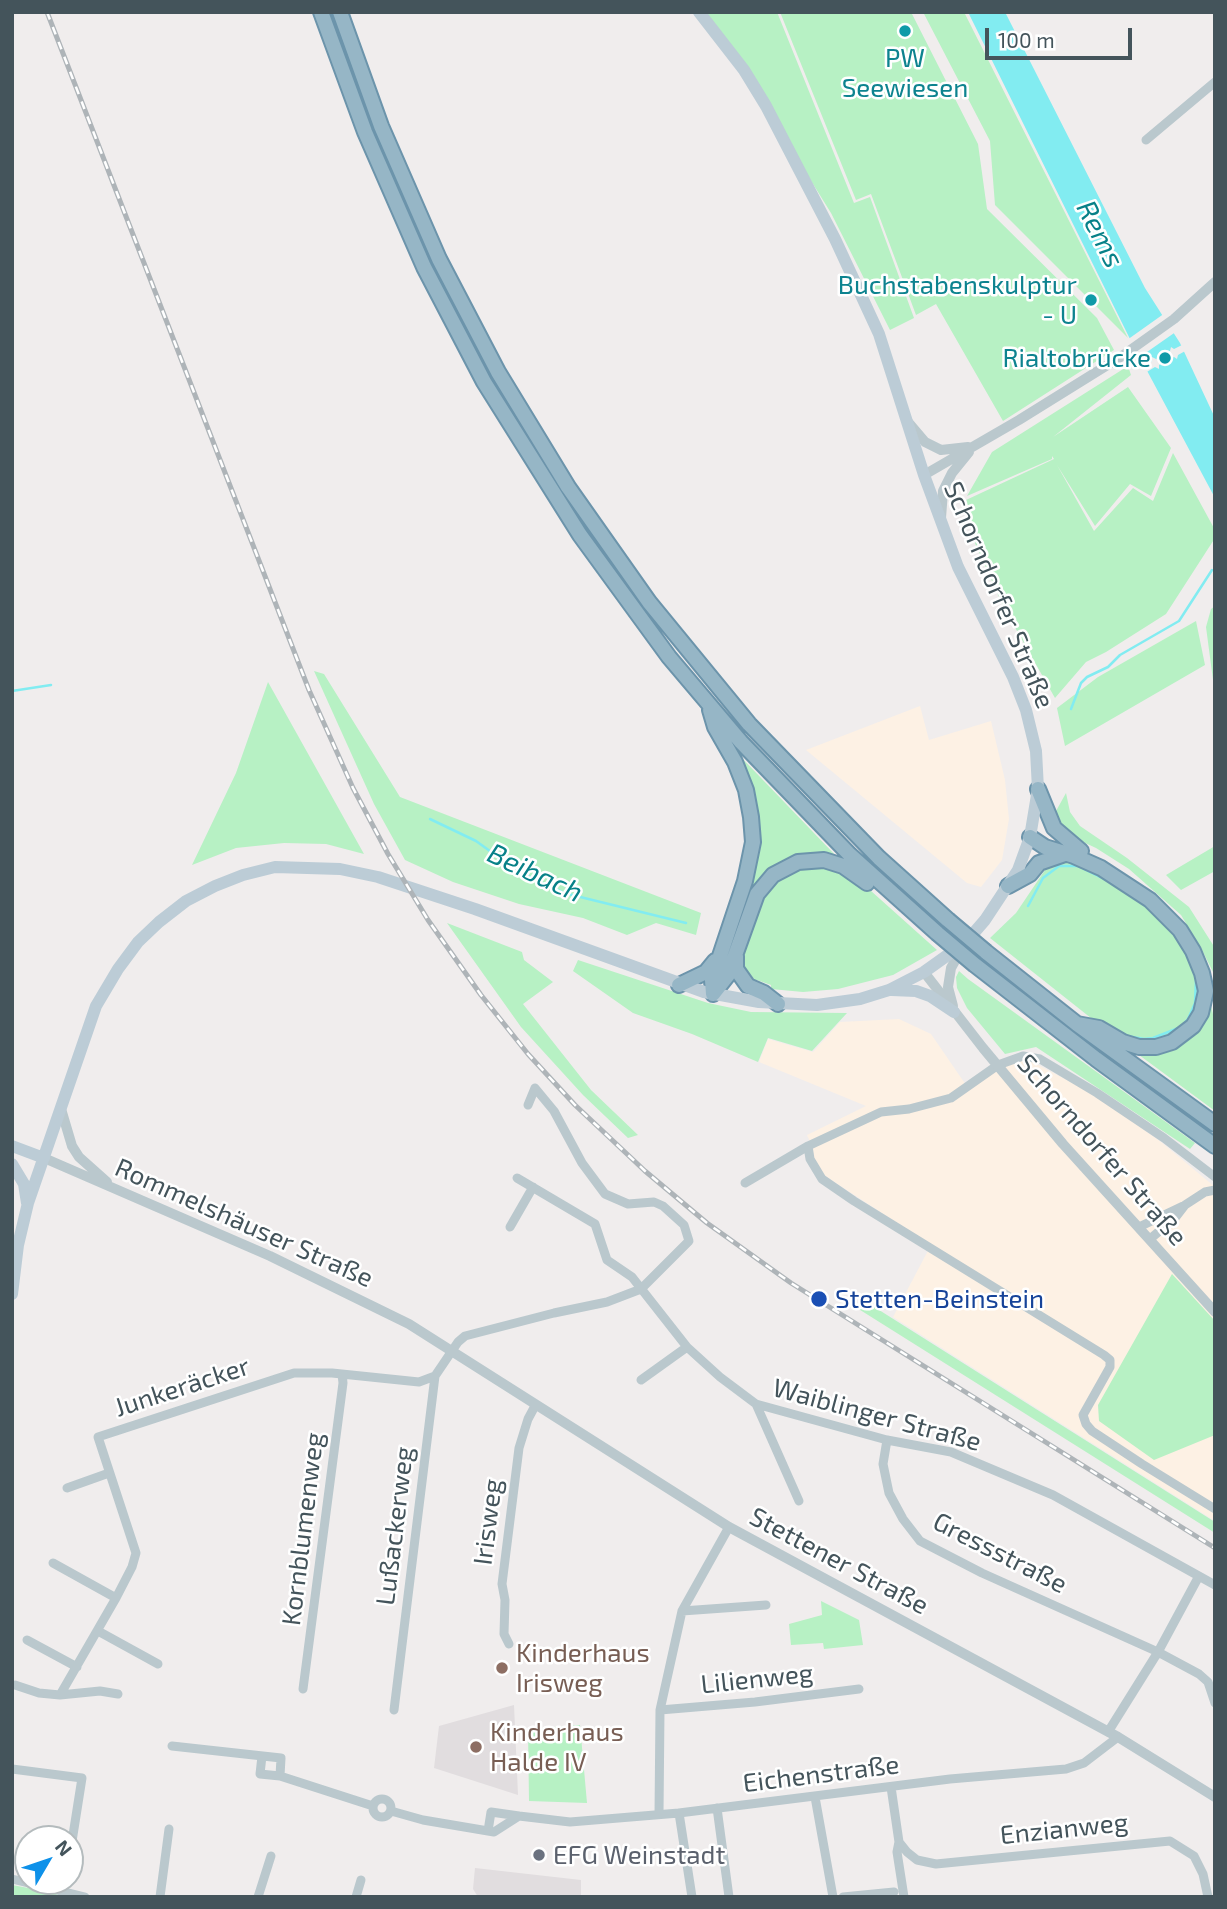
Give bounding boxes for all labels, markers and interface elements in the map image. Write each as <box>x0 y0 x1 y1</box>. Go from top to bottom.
scale bar <box>989 14 1136 58</box>
marker: PW Seewiesen <box>897 23 913 39</box>
text: 100 m <box>998 27 1055 52</box>
place label: PW Seewiesen <box>842 42 968 104</box>
water label: Rems <box>1069 195 1131 273</box>
place label: Buchstabenskulptur - U <box>838 269 1077 330</box>
marker: Buchstabenskulptur - U <box>1083 292 1099 308</box>
place label: Rialtobrücke <box>1002 342 1151 374</box>
marker: Rialtobrücke <box>1157 350 1173 366</box>
street label: Schorndorfer Straße <box>937 477 1061 713</box>
water label: Beibach <box>482 836 588 910</box>
street label: Schorndorfer Straße <box>1010 1048 1194 1252</box>
street label: Rommelshäuser Straße <box>110 1152 378 1294</box>
place label: Stetten-Beinstein <box>835 1283 1044 1315</box>
marker: Stetten-Beinstein <box>809 1289 829 1309</box>
street label: Junkeräcker <box>111 1350 253 1424</box>
street label: Waiblinger Straße <box>769 1372 985 1458</box>
street label: Kornblumenweg <box>276 1431 330 1627</box>
street label: Lußackerweg <box>370 1445 420 1607</box>
street label: Irisweg <box>467 1477 509 1567</box>
street label: Stettener Straße <box>744 1501 934 1621</box>
street label: Gressstraße <box>928 1506 1072 1600</box>
place label: Kinderhaus Irisweg <box>516 1637 650 1698</box>
street label: Lilienweg <box>699 1658 815 1700</box>
marker: Kinderhaus Irisweg <box>494 1660 510 1676</box>
place label: Kinderhaus Halde IV <box>490 1716 624 1778</box>
marker: Kinderhaus Halde IV <box>468 1739 484 1755</box>
street label: Eichenstraße <box>741 1749 901 1799</box>
street label: Enzianweg <box>998 1807 1130 1851</box>
north arrow <box>14 1825 84 1895</box>
text: N <box>51 1835 77 1860</box>
place label: EFG Weinstadt <box>553 1839 725 1871</box>
marker: EFG Weinstadt <box>531 1847 547 1863</box>

